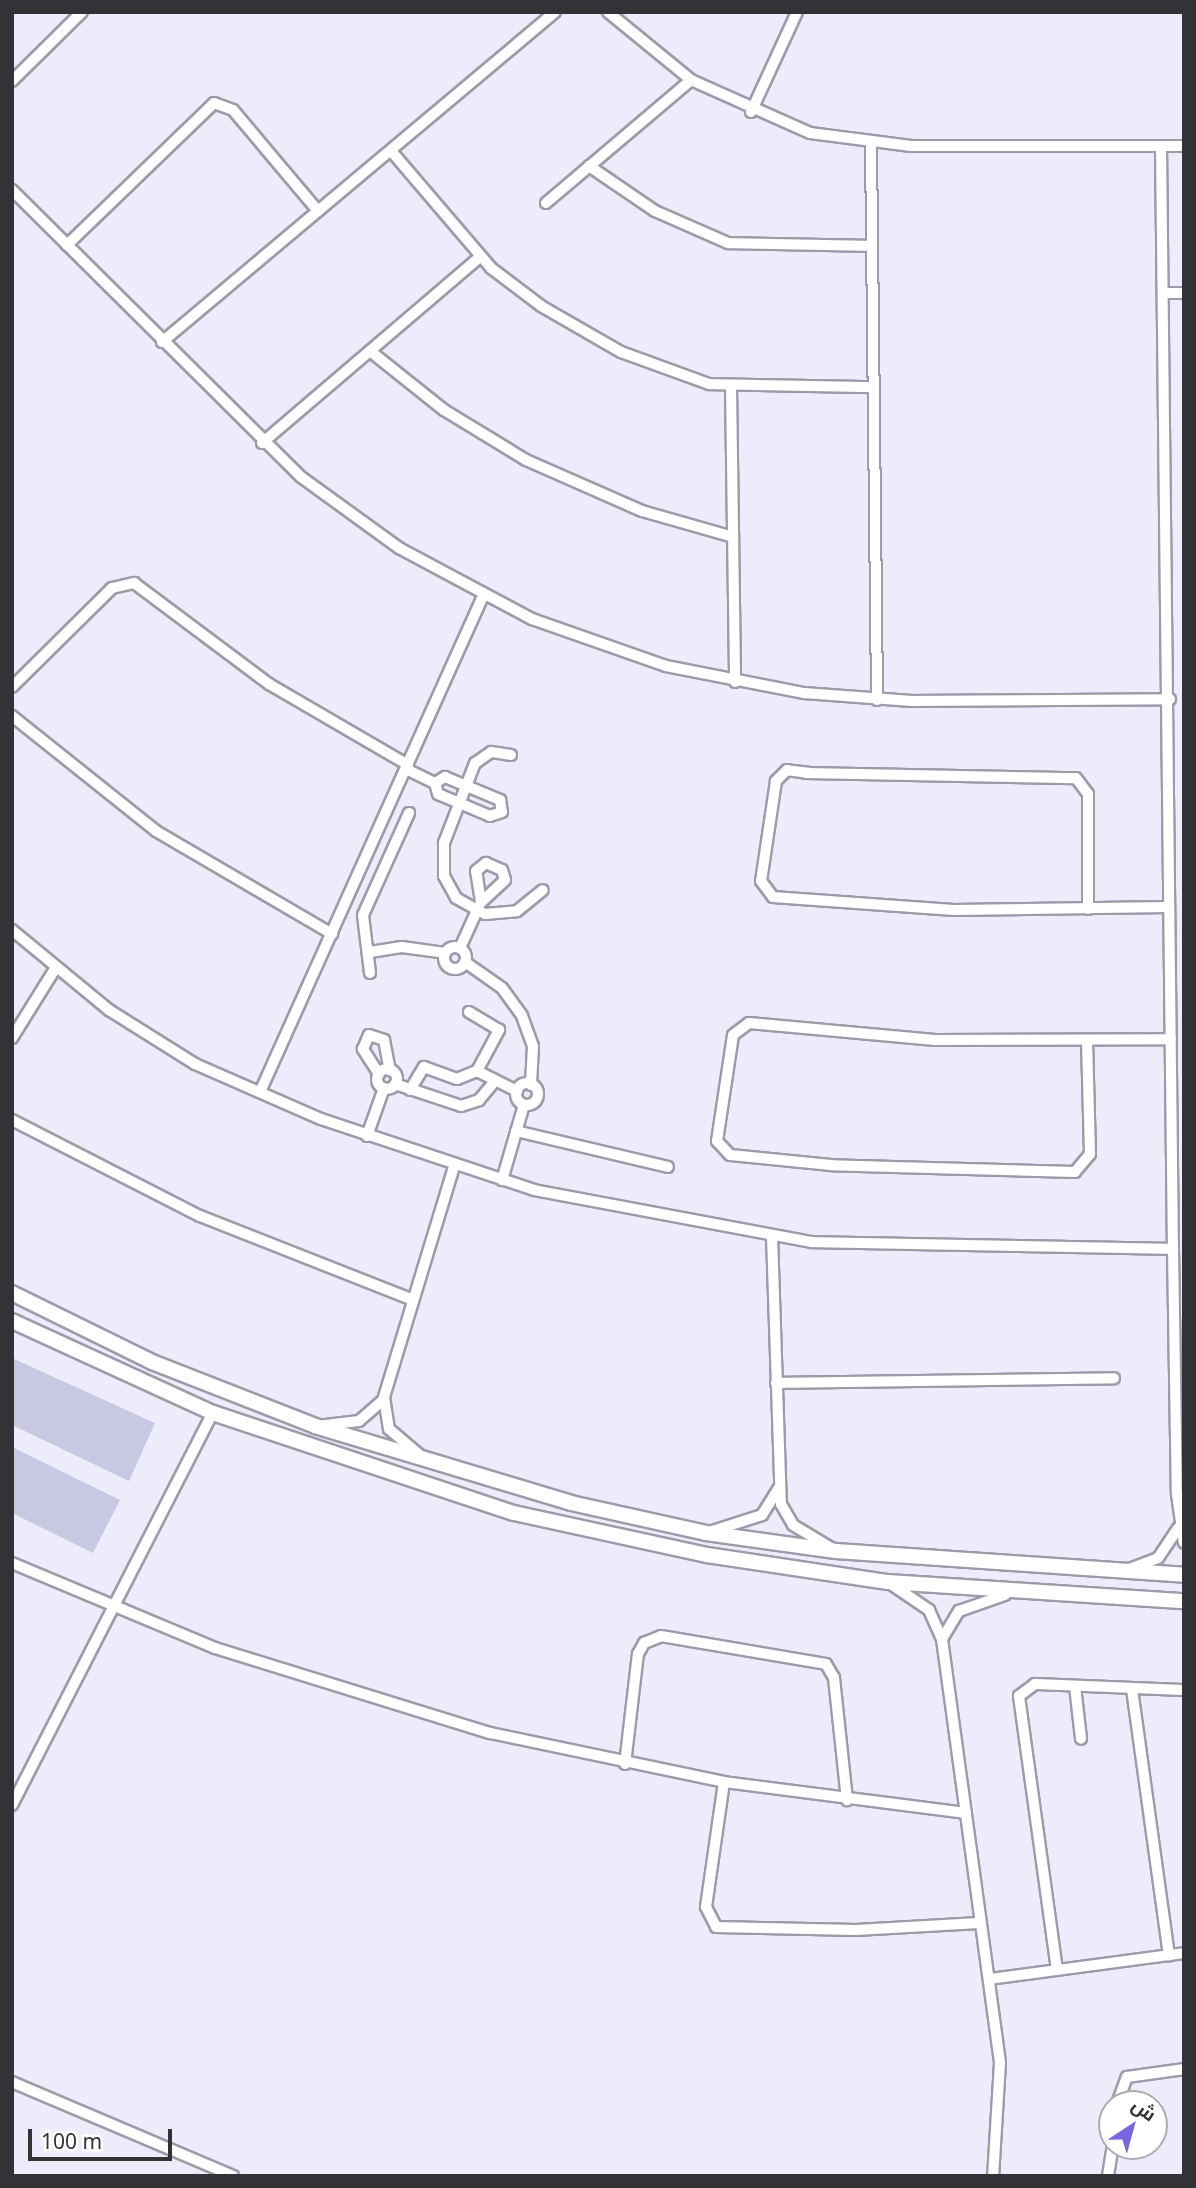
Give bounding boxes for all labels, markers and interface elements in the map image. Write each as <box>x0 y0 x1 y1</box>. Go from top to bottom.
north arrow <box>1098 2090 1168 2160</box>
text: ش <box>1127 2092 1162 2127</box>
scale bar <box>32 2114 175 2158</box>
text: 100 m <box>41 2127 102 2155</box>

